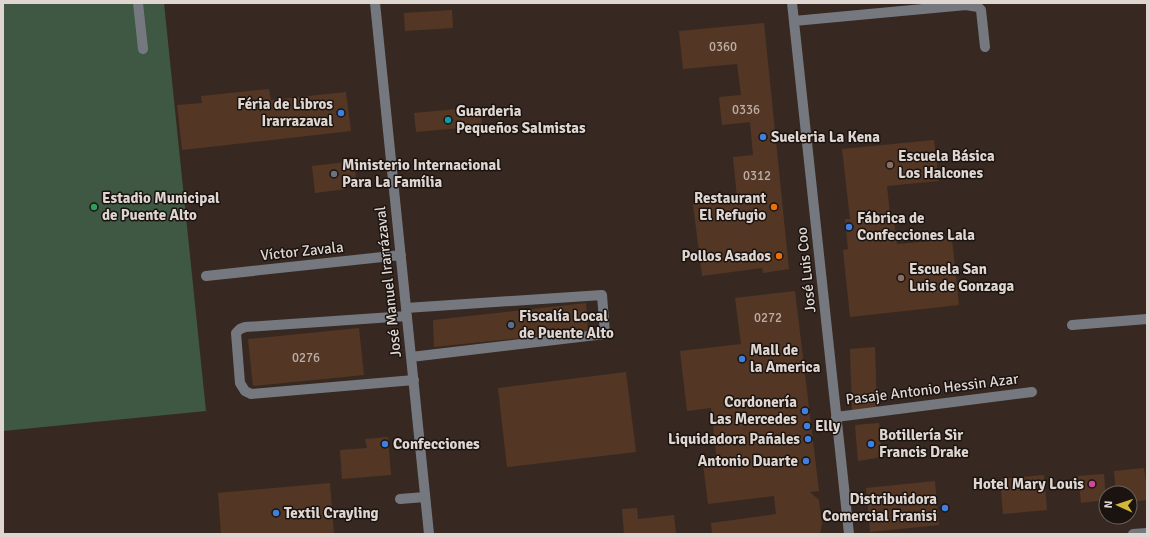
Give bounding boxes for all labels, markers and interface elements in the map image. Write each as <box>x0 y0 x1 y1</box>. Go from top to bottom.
house number: 0360 <box>709 39 737 55</box>
place label: Féria de Libros Irarrazaval <box>237 95 333 130</box>
place label: Guarderia Pequeños Salmistas <box>456 102 586 137</box>
house number: 0336 <box>732 102 760 118</box>
marker: Féria de Libros Irarrazaval <box>336 108 346 118</box>
marker: Guarderia Pequeños Salmistas <box>443 115 453 125</box>
place label: Sueleria La Kena <box>771 128 880 146</box>
marker: Sueleria La Kena <box>758 132 768 142</box>
place label: Escuela Básica Los Halcones <box>898 147 995 182</box>
place label: Ministerio Internacional Para La Família <box>342 156 501 191</box>
marker: Escuela Básica Los Halcones <box>885 160 895 170</box>
house number: 0312 <box>743 168 771 184</box>
marker: Ministerio Internacional Para La Família <box>329 169 339 179</box>
place label: Estadio Municipal de Puente Alto <box>102 189 220 224</box>
place label: Restaurant El Refugio <box>694 189 766 224</box>
marker: Estadio Municipal de Puente Alto <box>89 202 99 212</box>
marker: Restaurant El Refugio <box>769 202 779 212</box>
street label: José Manuel Irarrázaval <box>371 205 405 359</box>
place label: Fábrica de Confecciones Lala <box>857 209 975 244</box>
marker: Fábrica de Confecciones Lala <box>844 222 854 232</box>
street label: José Luis Coo <box>793 226 819 314</box>
street label: Víctor Zavala <box>260 238 344 264</box>
place label: Pollos Asados <box>681 247 771 265</box>
marker: Pollos Asados <box>774 251 784 261</box>
place label: Escuela San Luis de Gonzaga <box>909 260 1014 295</box>
marker: Escuela San Luis de Gonzaga <box>896 273 906 283</box>
place label: Fiscalía Local de Puente Alto <box>519 307 614 342</box>
house number: 0272 <box>754 310 782 326</box>
marker: Fiscalía Local de Puente Alto <box>506 320 516 330</box>
place label: Mall de la America <box>750 341 821 376</box>
house number: 0276 <box>292 350 320 366</box>
marker: Mall de la America <box>737 354 747 364</box>
street label: Pasaje Antonio Hessin Azar <box>845 369 1020 409</box>
place label: Cordonería Las Mercedes <box>709 393 797 428</box>
marker: Cordonería Las Mercedes <box>800 406 810 416</box>
place label: Elly <box>815 417 841 435</box>
marker: Elly <box>802 421 812 431</box>
place label: Botillería Sir Francis Drake <box>879 426 969 461</box>
place label: Liquidadora Pañales <box>668 430 800 448</box>
marker: Liquidadora Pañales <box>803 434 813 444</box>
place label: Confecciones <box>393 435 480 453</box>
marker: Confecciones <box>380 439 390 449</box>
marker: Botillería Sir Francis Drake <box>866 439 876 449</box>
place label: Antonio Duarte <box>698 452 798 470</box>
marker: Antonio Duarte <box>801 456 811 466</box>
place label: Hotel Mary Louis <box>973 475 1084 493</box>
marker: Hotel Mary Louis <box>1087 479 1097 489</box>
north arrow <box>1098 485 1138 525</box>
place label: Distribuidora Comercial Franisi <box>822 490 937 525</box>
text: N <box>1102 500 1115 509</box>
marker: Distribuidora Comercial Franisi <box>940 503 950 513</box>
place label: Textil Crayling <box>284 504 379 522</box>
marker: Textil Crayling <box>271 508 281 518</box>

